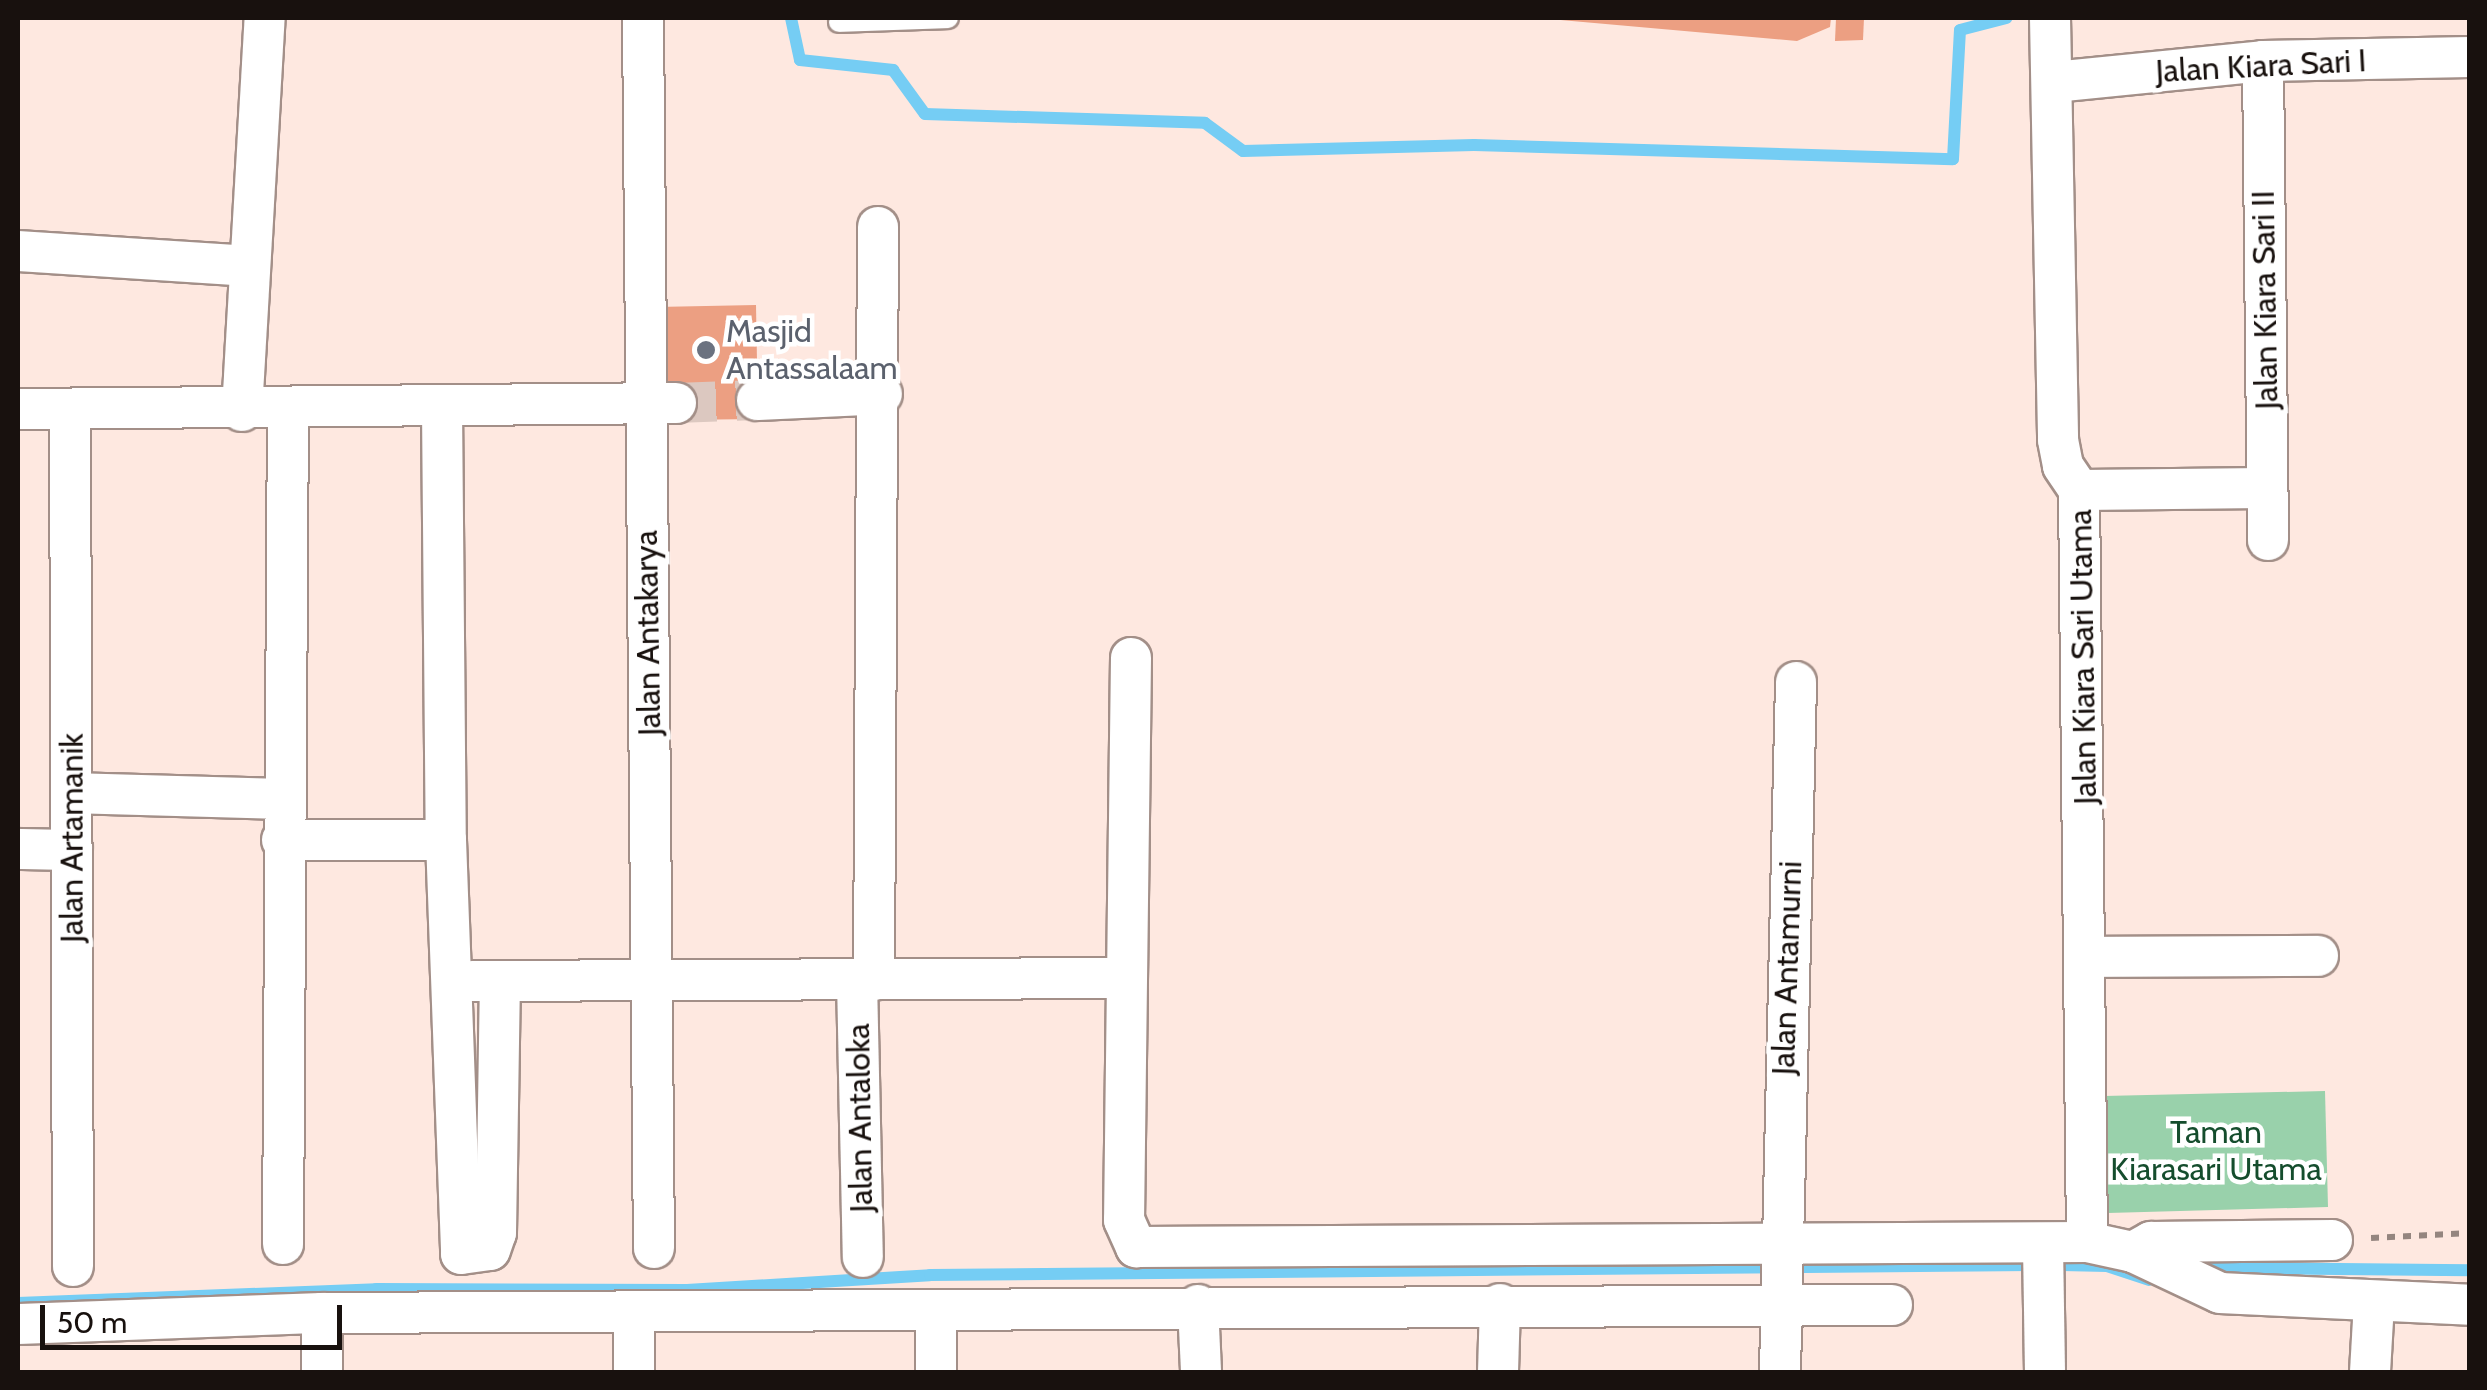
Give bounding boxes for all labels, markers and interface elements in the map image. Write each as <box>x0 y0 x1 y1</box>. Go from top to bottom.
street label: Jalan Kiara Sari I <box>2155 41 2367 91</box>
street label: Jalan Kiara Sari II <box>2244 190 2286 410</box>
place label: Masjid Antassalaam <box>726 313 898 388</box>
marker: Masjid Antassalaam <box>695 339 717 361</box>
street label: Jalan Kiara Sari Utama <box>2061 509 2105 805</box>
street label: Jalan Antakarya <box>627 530 669 736</box>
street label: Jalan Artamanik <box>53 733 91 943</box>
street label: Jalan Antamurni <box>1764 860 1810 1076</box>
street label: Jalan Antaloka <box>839 1023 881 1213</box>
park label: Taman Kiarasari Utama <box>2110 1114 2322 1189</box>
scale bar <box>45 1285 348 1347</box>
text: 50 m <box>57 1304 127 1341</box>

